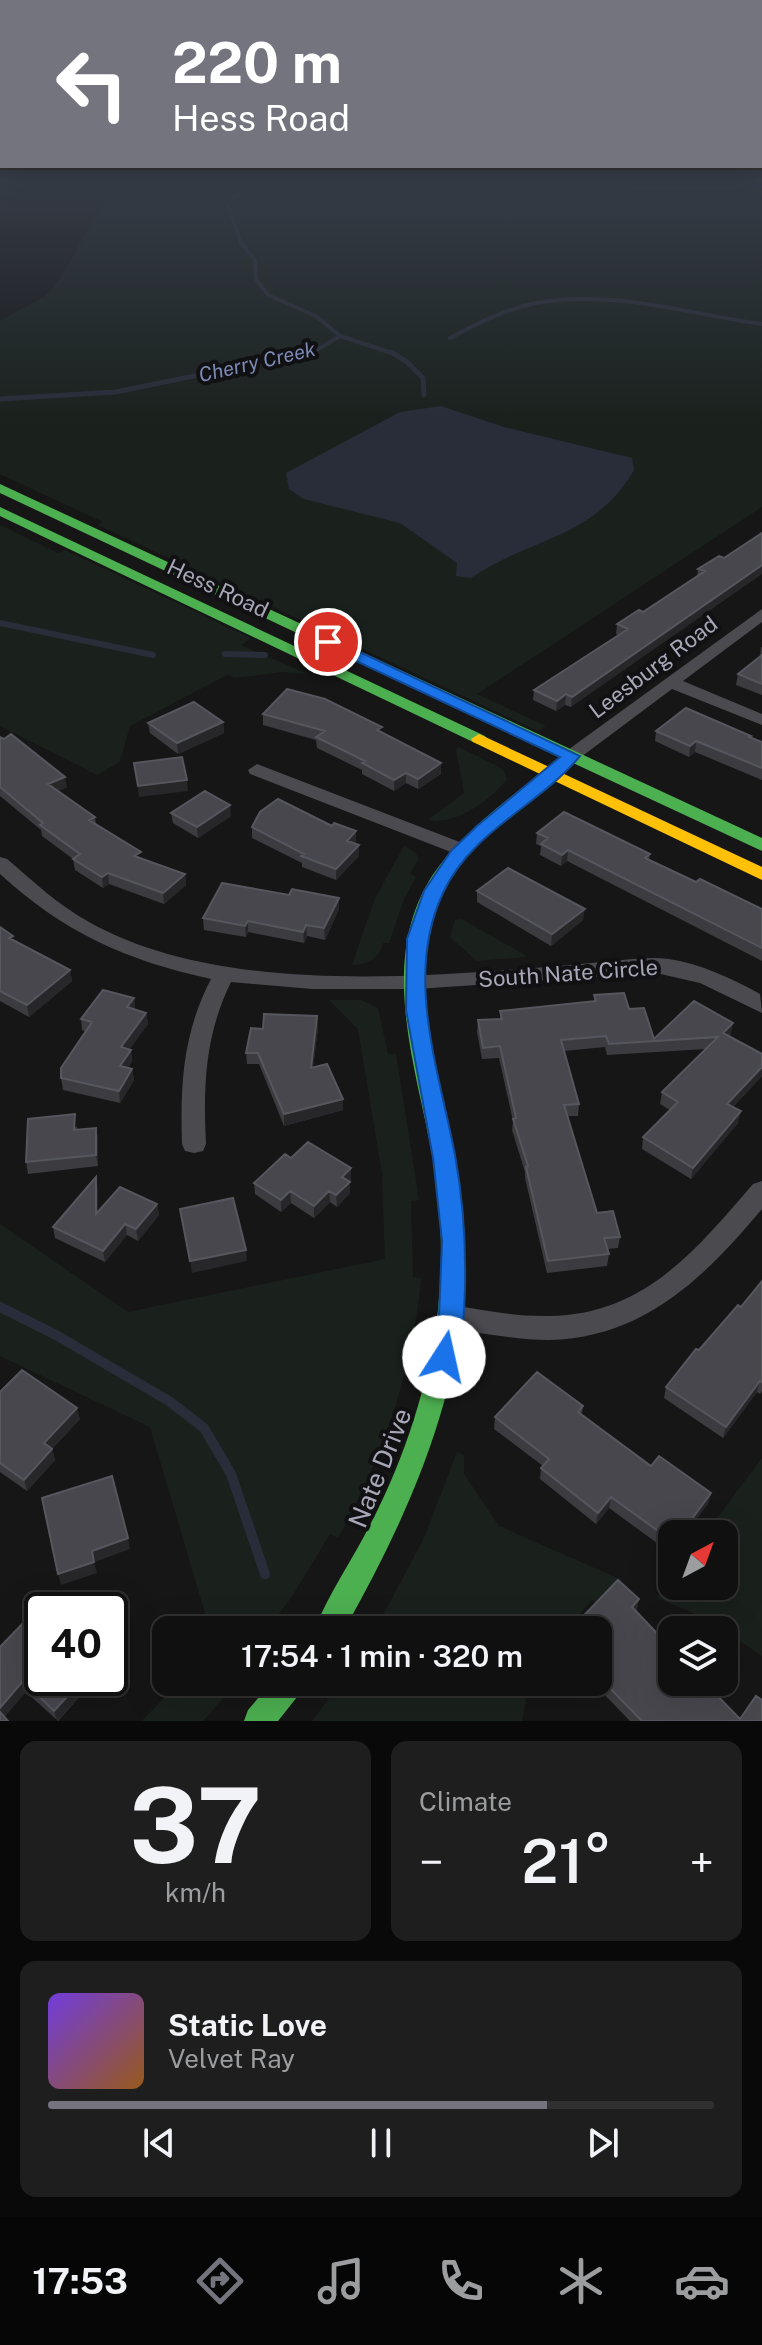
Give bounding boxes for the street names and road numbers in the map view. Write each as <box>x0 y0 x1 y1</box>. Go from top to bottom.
street label: Hess Road <box>163 553 273 623</box>
street label: Leesburg Road <box>584 610 722 724</box>
street label: South Nate Circle <box>477 954 659 992</box>
street label: Nate Drive <box>342 1403 418 1532</box>

